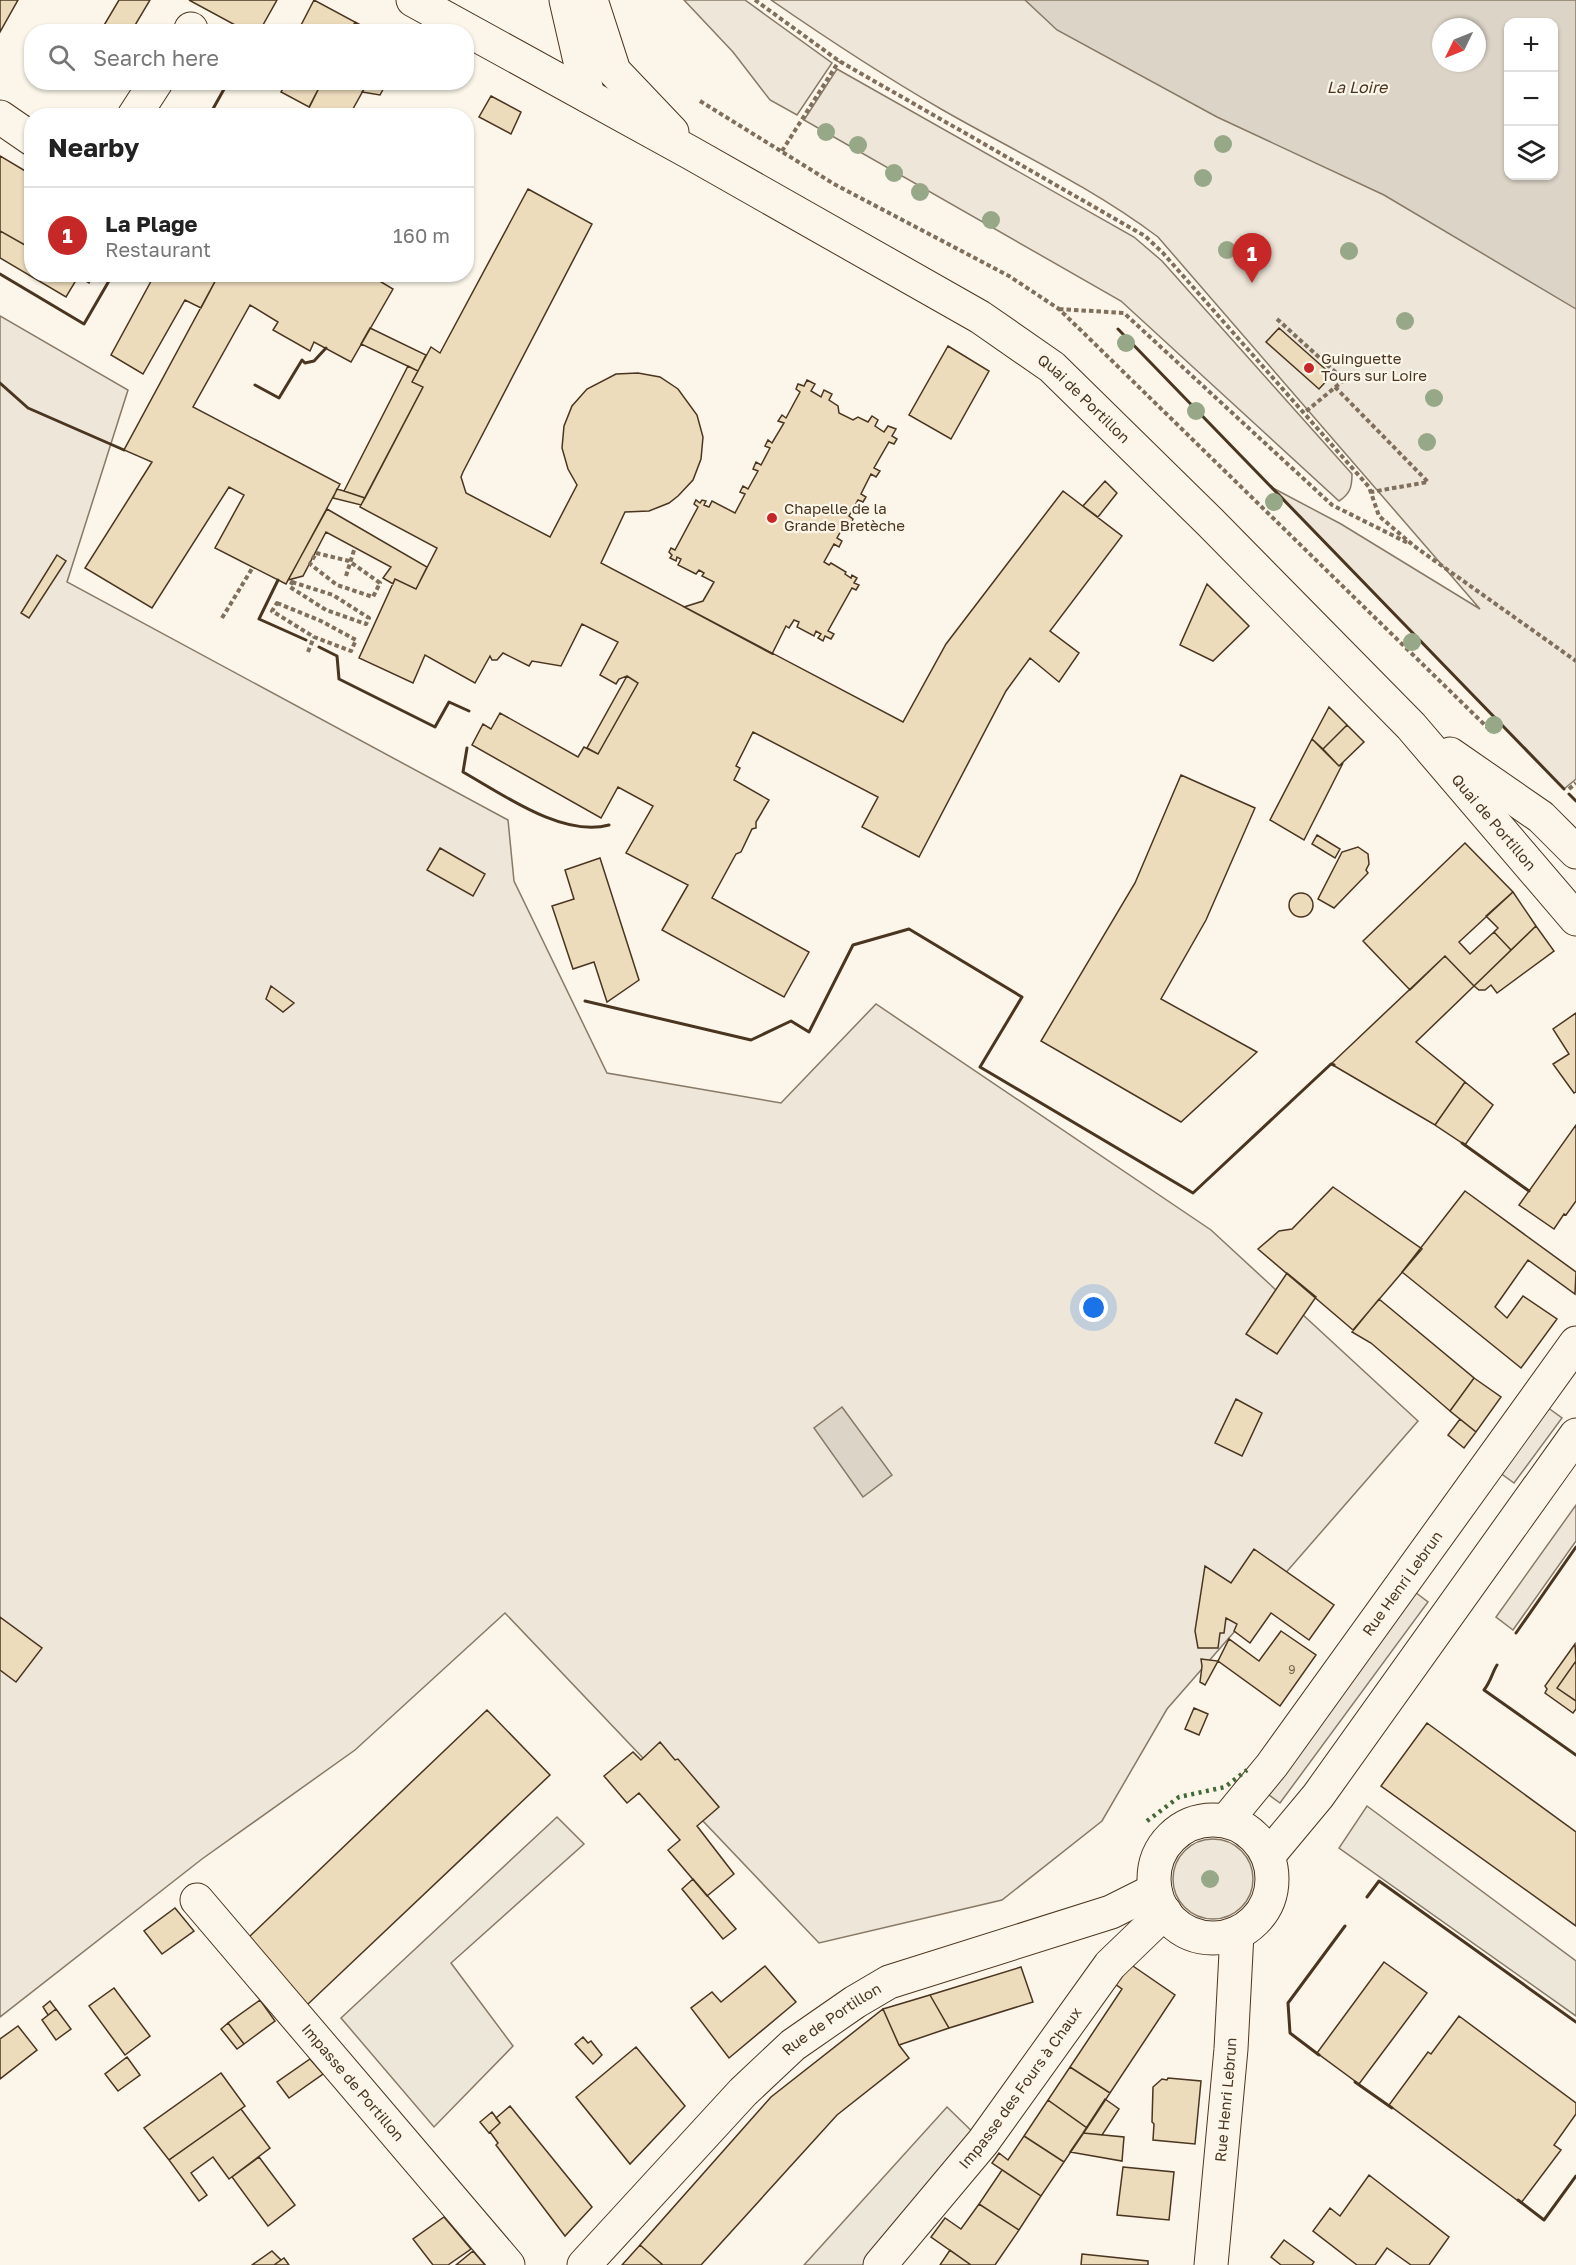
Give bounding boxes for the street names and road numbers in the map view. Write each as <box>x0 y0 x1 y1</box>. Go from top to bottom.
street label: Quai de Portillon <box>1035 350 1134 446</box>
street label: Quai de Portillon <box>1448 770 1540 874</box>
street label: Rue Henri Lebrun <box>1358 1527 1446 1639</box>
street label: Rue de Portillon <box>778 1979 884 2059</box>
street label: Impasse des Fours à Chaux <box>955 2003 1085 2172</box>
street label: Impasse de Portillon <box>298 2020 408 2144</box>
street label: Rue Henri Lebrun <box>1211 2037 1240 2163</box>

